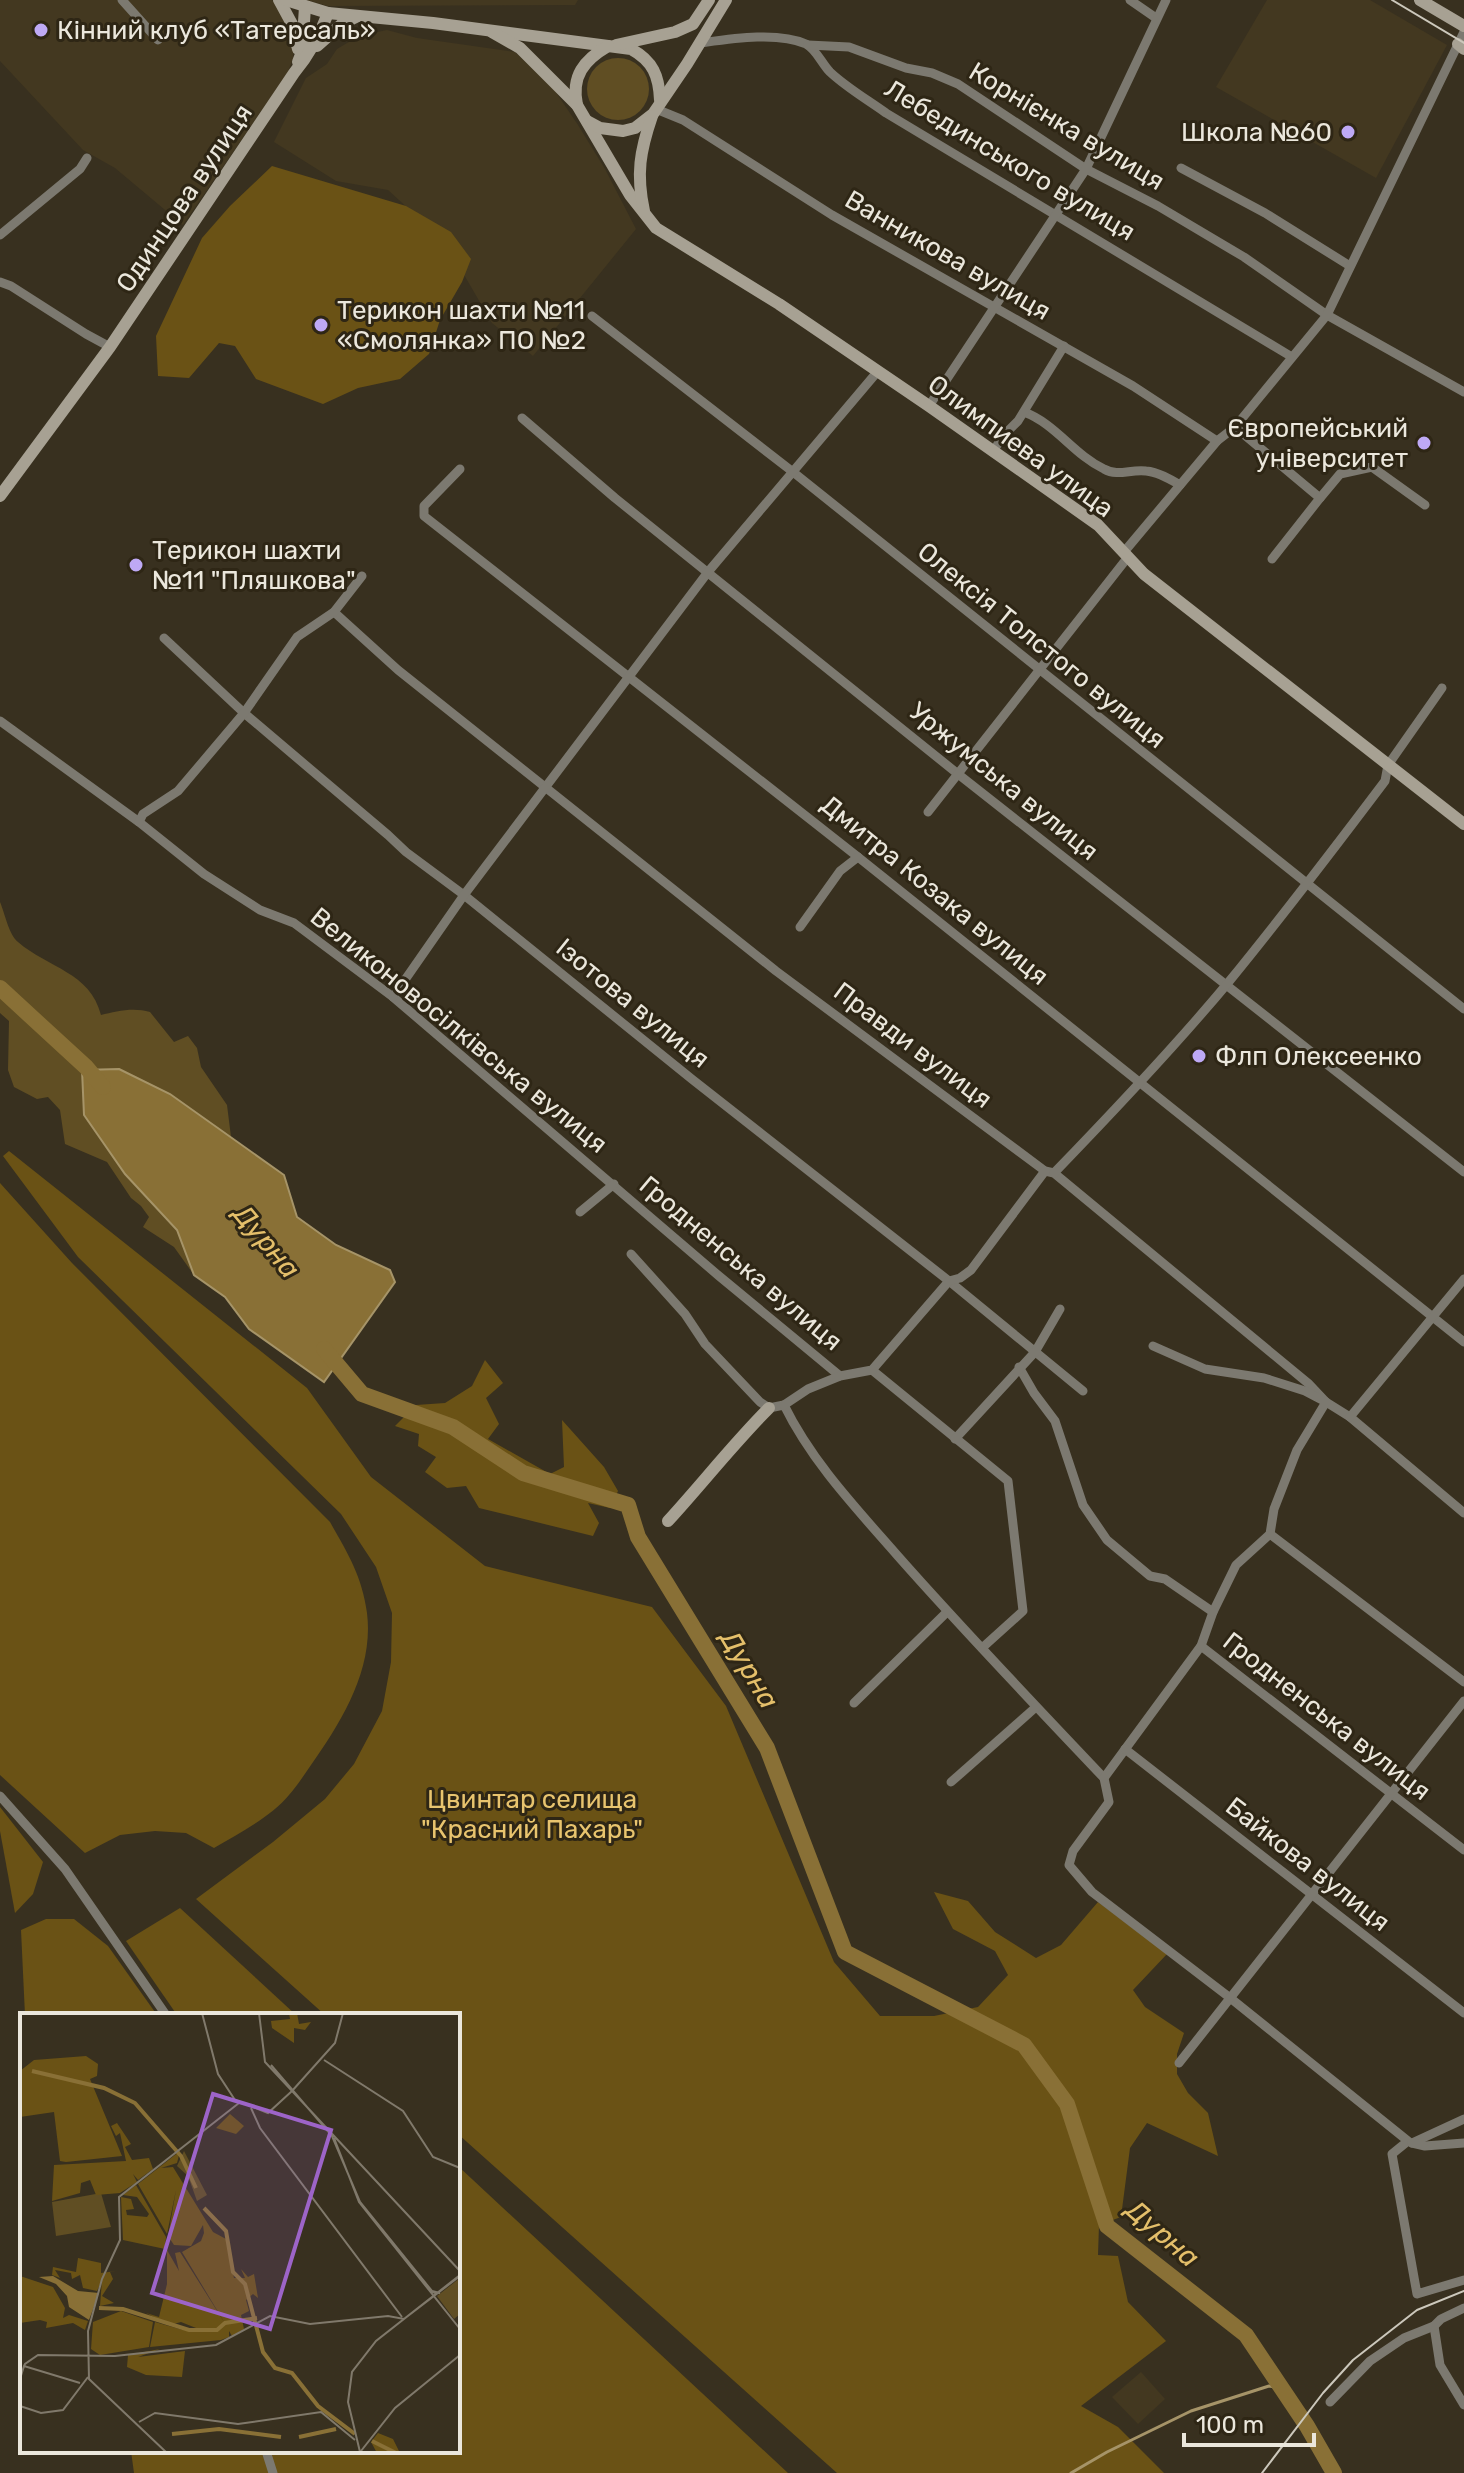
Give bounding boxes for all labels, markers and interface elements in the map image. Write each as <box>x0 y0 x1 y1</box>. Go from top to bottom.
place label: Кінний клуб «Татерсаль» <box>57 15 376 46</box>
marker: Кінний клуб «Татерсаль» <box>32 21 50 39</box>
street label: Корнієнка вулиця <box>963 56 1170 197</box>
street label: Лебединського вулиця <box>879 73 1141 248</box>
street label: Одинцова вулиця <box>110 98 259 298</box>
place label: Школа №60 <box>1181 117 1332 148</box>
marker: Школа №60 <box>1339 123 1357 141</box>
street label: Ванникова вулиця <box>840 184 1056 327</box>
place label: Терикон шахти №11 «Смолянка» ПО №2 <box>337 295 586 356</box>
marker: Терикон шахти №11 «Смолянка» ПО №2 <box>312 316 330 334</box>
street label: Олимпиева улица <box>922 369 1120 524</box>
place label: Європейський університет <box>1228 413 1408 474</box>
marker: Європейський університет <box>1415 434 1433 452</box>
place label: Терикон шахти №11 "Пляшкова" <box>152 535 356 596</box>
street label: Олексія Толстого вулиця <box>911 536 1172 755</box>
marker: Терикон шахти №11 "Пляшкова" <box>127 556 145 574</box>
street label: Уржумська вулиця <box>903 696 1104 867</box>
street label: Дмитра Козака вулиця <box>815 789 1055 992</box>
street label: Великоновосілківська вулиця <box>304 901 613 1160</box>
street label: Ізотова вулиця <box>550 932 716 1075</box>
street label: Правди вулиця <box>828 976 998 1115</box>
place label: Флп Олексеенко <box>1215 1041 1422 1072</box>
marker: Флп Олексеенко <box>1190 1047 1208 1065</box>
street label: Гродненська вулиця <box>633 1170 848 1357</box>
water label: Дурна <box>225 1196 307 1285</box>
water label: Дурна <box>712 1622 786 1714</box>
street label: Гродненська вулиця <box>1217 1626 1437 1807</box>
park label: Цвинтар селища "Красний Пахарь" <box>421 1784 643 1845</box>
street label: Байкова вулиця <box>1220 1791 1396 1938</box>
inset map <box>20 2013 460 2453</box>
water label: Дурна <box>1118 2192 1206 2274</box>
scale bar <box>1184 2397 1314 2447</box>
text: 100 m <box>1196 2411 1264 2439</box>

